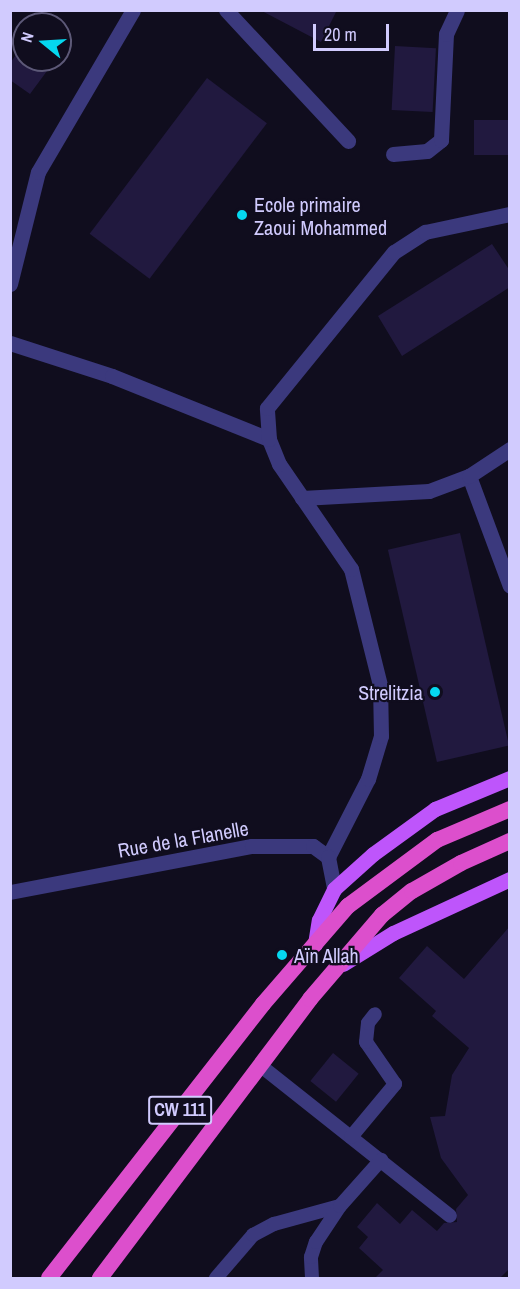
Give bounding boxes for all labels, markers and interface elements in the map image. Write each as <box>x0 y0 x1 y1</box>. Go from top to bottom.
north arrow <box>12 12 72 72</box>
scale bar <box>316 12 392 50</box>
text: 20 m <box>324 22 357 47</box>
text: N <box>15 29 39 45</box>
place label: Ecole primaire Zaoui Mohammed <box>254 192 387 239</box>
marker: Ecole primaire Zaoui Mohammed <box>235 208 249 222</box>
place label: Strelitzia <box>358 680 423 704</box>
marker: Strelitzia <box>428 685 442 699</box>
street label: Rue de la Flanelle <box>116 816 250 862</box>
place label: Aïn Allah <box>294 943 360 967</box>
marker: Aïn Allah <box>275 948 289 962</box>
road number: CW 111 <box>147 1095 213 1125</box>

